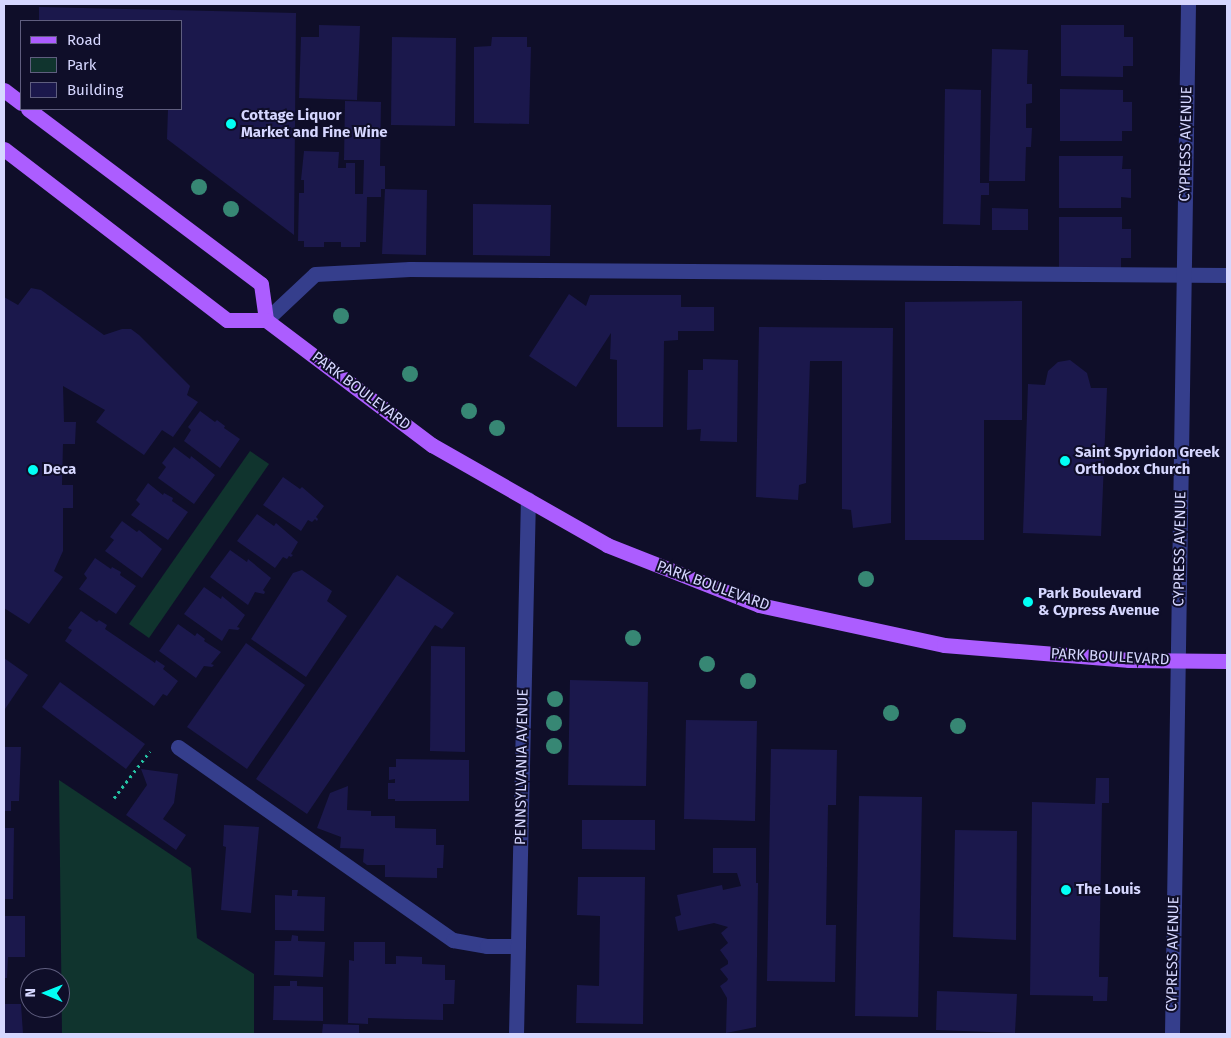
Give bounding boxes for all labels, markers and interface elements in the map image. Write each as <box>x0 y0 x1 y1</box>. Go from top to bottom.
legend <box>20 20 182 110</box>
text: Road <box>67 31 102 49</box>
text: Park <box>67 56 97 74</box>
text: Building <box>67 81 123 99</box>
street label: CYPRESS AVENUE <box>1176 86 1196 202</box>
place label: Cottage Liquor Market and Fine Wine <box>241 106 388 141</box>
marker: Cottage Liquor Market and Fine Wine <box>225 118 237 130</box>
street label: PARK BOULEVARD <box>308 348 414 434</box>
place label: Saint Spyridon Greek Orthodox Church <box>1075 443 1220 478</box>
marker: Saint Spyridon Greek Orthodox Church <box>1059 455 1071 467</box>
place label: Deca <box>43 461 76 479</box>
marker: Deca <box>27 464 39 476</box>
street label: CYPRESS AVENUE <box>1170 491 1190 607</box>
street label: PARK BOULEVARD <box>654 557 772 615</box>
place label: Park Boulevard & Cypress Avenue <box>1038 584 1160 619</box>
marker: Park Boulevard & Cypress Avenue <box>1022 596 1034 608</box>
street label: PARK BOULEVARD <box>1050 645 1170 669</box>
street label: PENNSYLVANIA AVENUE <box>512 689 532 845</box>
place label: The Louis <box>1076 881 1141 899</box>
marker: The Louis <box>1060 884 1072 896</box>
street label: CYPRESS AVENUE <box>1163 896 1183 1012</box>
north arrow <box>20 968 70 1018</box>
text: N <box>22 988 39 998</box>

